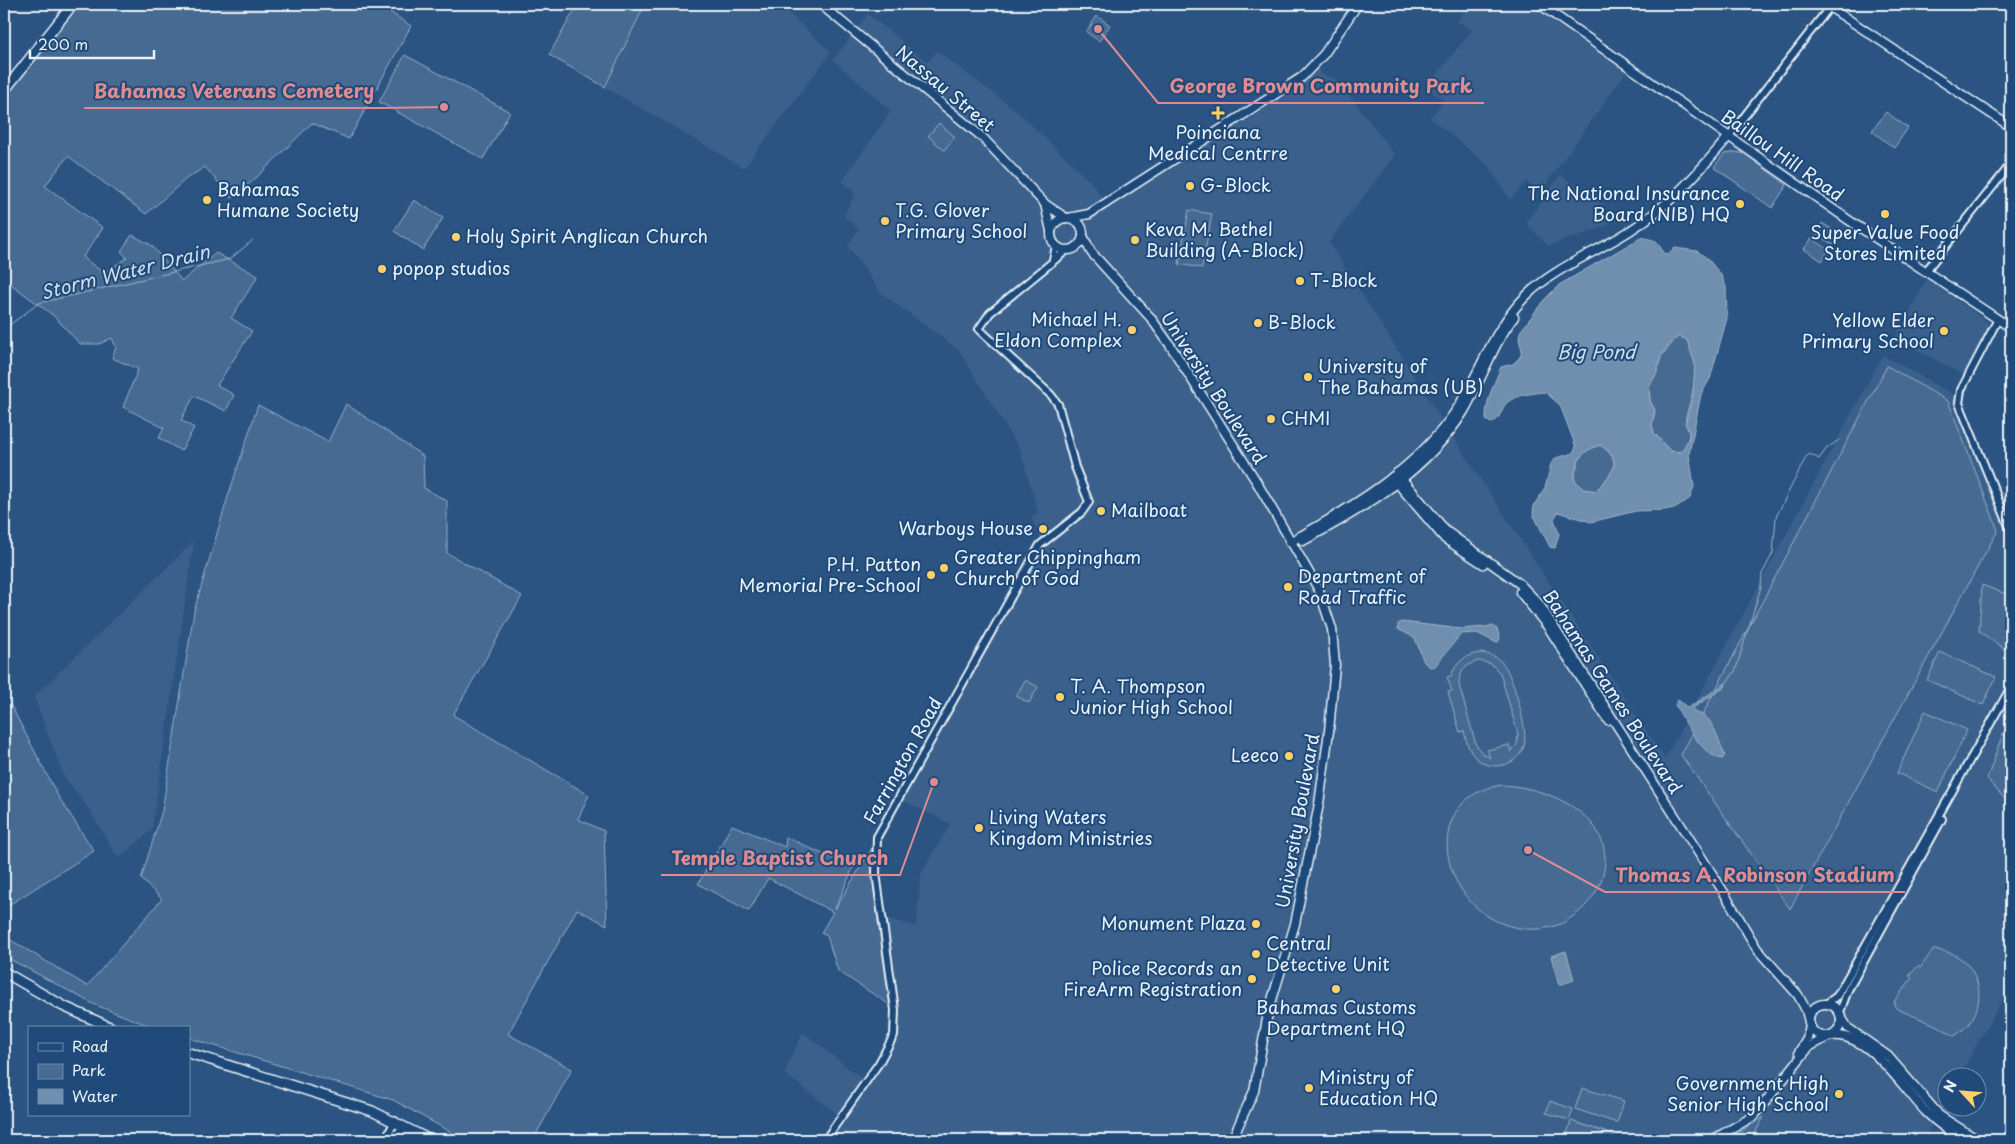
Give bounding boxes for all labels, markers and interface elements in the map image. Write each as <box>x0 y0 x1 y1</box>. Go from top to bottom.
scale bar <box>30 28 154 60</box>
text: 200 m <box>38 32 88 55</box>
street label: Nassau Street <box>890 38 1002 138</box>
callout: George Brown Community Park <box>1158 69 1484 103</box>
text: George Brown Community Park <box>1169 71 1473 99</box>
callout: Bahamas Veterans Cemetery <box>84 74 383 108</box>
text: Bahamas Veterans Cemetery <box>94 76 374 104</box>
street label: Baillou Hill Road <box>1716 102 1850 207</box>
marker: Poinciana Medical Centrre <box>1211 106 1225 120</box>
place label: Poinciana Medical Centrre <box>1148 118 1288 166</box>
place label: G-Block <box>1200 171 1271 198</box>
place label: Bahamas Humane Society <box>217 175 359 223</box>
place label: The National Insurance Board (NIB) HQ <box>1527 179 1730 227</box>
marker: G-Block <box>1184 180 1196 192</box>
marker: Bahamas Humane Society <box>201 194 213 206</box>
place label: T.G. Glover Primary School <box>895 196 1027 244</box>
marker: The National Insurance Board (NIB) HQ <box>1734 198 1746 210</box>
marker: Super Value Food Stores Limited <box>1879 208 1891 220</box>
marker: T.G. Glover Primary School <box>879 215 891 227</box>
place label: Keva M. Bethel Building (A-Block) <box>1145 215 1304 263</box>
place label: Super Value Food Stores Limited <box>1811 218 1959 266</box>
place label: Holy Spirit Anglican Church <box>466 222 708 249</box>
marker: Holy Spirit Anglican Church <box>450 231 462 243</box>
marker: Keva M. Bethel Building (A-Block) <box>1129 234 1141 246</box>
water label: Storm Water Drain <box>37 236 214 306</box>
place label: popop studios <box>392 254 510 281</box>
marker: popop studios <box>376 263 388 275</box>
place label: T-Block <box>1310 266 1377 293</box>
marker: T-Block <box>1294 275 1306 287</box>
place label: Michael H. Eldon Complex <box>994 305 1122 353</box>
street label: University Boulevard <box>1155 306 1274 469</box>
place label: Yellow Elder Primary School <box>1802 306 1934 354</box>
place label: B-Block <box>1268 308 1336 335</box>
marker: B-Block <box>1252 317 1264 329</box>
marker: Michael H. Eldon Complex <box>1126 324 1138 336</box>
marker: Yellow Elder Primary School <box>1938 325 1950 337</box>
water label: Big Pond <box>1557 337 1638 365</box>
place label: University of The Bahamas (UB) <box>1318 352 1484 400</box>
marker: University of The Bahamas (UB) <box>1302 371 1314 383</box>
place label: CHMI <box>1281 404 1330 431</box>
marker: CHMI <box>1265 413 1277 425</box>
place label: Mailboat <box>1111 496 1187 523</box>
marker: Mailboat <box>1095 505 1107 517</box>
place label: Warboys House <box>899 514 1033 541</box>
marker: Warboys House <box>1037 523 1049 535</box>
place label: Greater Chippingham Church of God <box>954 543 1141 591</box>
place label: P.H. Patton Memorial Pre-School <box>739 550 921 598</box>
marker: Greater Chippingham Church of God <box>938 562 950 574</box>
place label: Department of Road Traffic <box>1298 562 1427 610</box>
marker: P.H. Patton Memorial Pre-School <box>925 569 937 581</box>
marker: Department of Road Traffic <box>1282 581 1294 593</box>
street label: Bahamas Games Boulevard <box>1537 584 1690 799</box>
place label: T. A. Thompson Junior High School <box>1070 672 1233 720</box>
marker: T. A. Thompson Junior High School <box>1054 691 1066 703</box>
street label: Farrington Road <box>856 692 948 829</box>
street label: University Boulevard <box>1268 731 1325 910</box>
place label: Leeco <box>1231 741 1279 768</box>
marker: Leeco <box>1283 750 1295 762</box>
place label: Living Waters Kingdom Ministries <box>989 803 1152 851</box>
marker: Living Waters Kingdom Ministries <box>973 822 985 834</box>
callout: Temple Baptist Church <box>661 841 900 875</box>
text: Temple Baptist Church <box>672 843 888 871</box>
callout: Thomas A. Robinson Stadium <box>1605 858 1905 892</box>
text: Thomas A. Robinson Stadium <box>1615 860 1895 888</box>
place label: Monument Plaza <box>1101 909 1247 936</box>
marker: Monument Plaza <box>1250 918 1262 930</box>
place label: Central Detective Unit <box>1266 929 1390 977</box>
marker: Central Detective Unit <box>1250 948 1262 960</box>
place label: Police Records an FireArm Registration <box>1063 954 1242 1002</box>
marker: Police Records an FireArm Registration <box>1246 973 1258 985</box>
marker: Bahamas Customs Department HQ <box>1330 983 1342 995</box>
place label: Bahamas Customs Department HQ <box>1256 993 1416 1041</box>
legend <box>28 1026 190 1116</box>
text: Road <box>72 1034 108 1057</box>
text: Park <box>72 1058 106 1081</box>
place label: Ministry of Education HQ <box>1319 1063 1438 1111</box>
north arrow <box>1938 1066 1988 1116</box>
place label: Government High Senior High School <box>1667 1069 1829 1117</box>
text: N <box>1938 1076 1962 1096</box>
marker: Ministry of Education HQ <box>1303 1082 1315 1094</box>
text: Water <box>72 1084 117 1107</box>
marker: Government High Senior High School <box>1833 1088 1845 1100</box>

